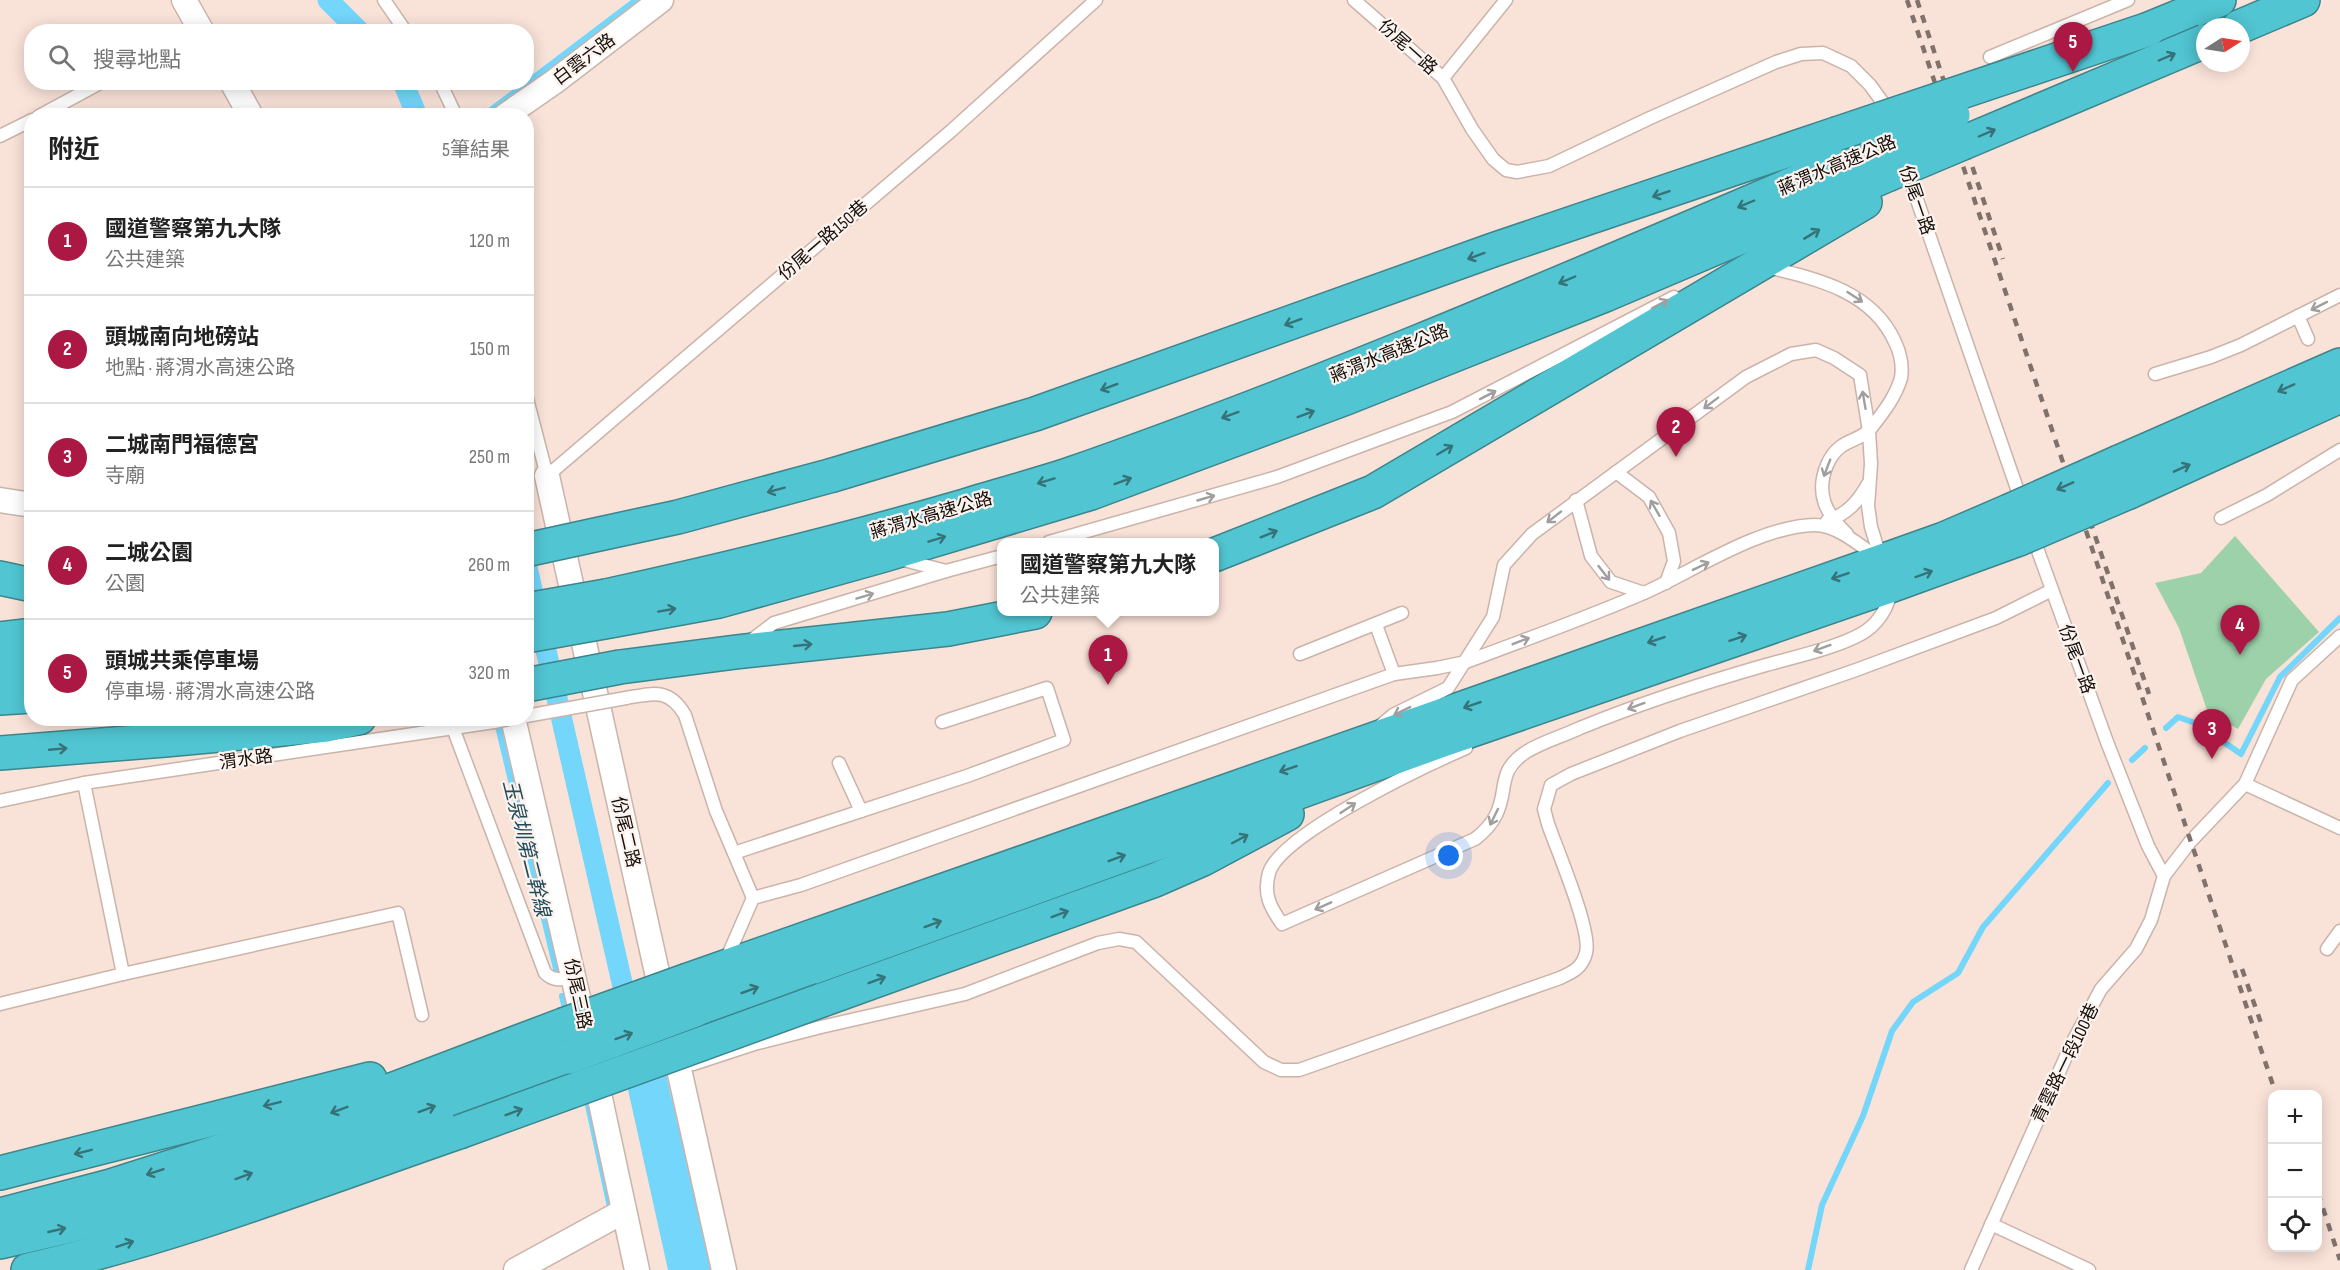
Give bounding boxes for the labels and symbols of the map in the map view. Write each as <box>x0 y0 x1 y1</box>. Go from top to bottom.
street label: 份尾一路 <box>1374 15 1441 79</box>
north arrow <box>2196 18 2250 72</box>
pin: 5 <box>2054 22 2092 72</box>
street label: 白雲六路 <box>549 29 619 89</box>
one-way arrow <box>2158 51 2176 62</box>
one-way arrow <box>1978 127 1996 138</box>
street label: 蔣渭水高速公路 <box>1775 131 1899 200</box>
street label: 份尾一路 <box>1895 163 1938 238</box>
one-way arrow <box>1652 189 1671 200</box>
street label: 份尾一路150巷 <box>774 196 872 285</box>
one-way arrow <box>1737 199 1756 210</box>
one-way arrow <box>1803 228 1820 240</box>
one-way arrow <box>1467 252 1486 263</box>
one-way arrow <box>1558 275 1576 286</box>
one-way arrow <box>1846 291 1863 304</box>
one-way arrow <box>1651 298 1668 310</box>
one-way arrow <box>2311 300 2328 312</box>
one-way arrow <box>1284 317 1302 328</box>
street label: 蔣渭水高速公路 <box>1327 320 1452 387</box>
one-way arrow <box>1100 383 1119 394</box>
one-way arrow <box>2278 383 2296 394</box>
one-way arrow <box>1478 388 1496 400</box>
one-way arrow <box>1858 391 1869 411</box>
one-way arrow <box>1704 396 1720 409</box>
one-way arrow <box>1296 408 1315 419</box>
pin: 2 <box>1656 408 1696 457</box>
one-way arrow <box>1221 411 1240 422</box>
one-way arrow <box>1436 444 1453 456</box>
one-way arrow <box>1821 459 1832 477</box>
one-way arrow <box>2172 462 2190 473</box>
one-way arrow <box>1113 475 1132 486</box>
one-way arrow <box>1037 476 1056 487</box>
one-way arrow <box>2057 481 2075 492</box>
one-way arrow <box>767 485 786 496</box>
street label: 蔣渭水高速公路 <box>868 488 995 543</box>
one-way arrow <box>1197 492 1216 503</box>
one-way arrow <box>1649 500 1661 517</box>
one-way arrow <box>1546 511 1562 524</box>
one-way arrow <box>1259 528 1278 539</box>
one-way arrow <box>927 533 946 544</box>
one-way arrow <box>1691 559 1709 571</box>
one-way arrow <box>1598 565 1611 581</box>
one-way arrow <box>1914 567 1933 578</box>
one-way arrow <box>1832 571 1850 582</box>
one-way arrow <box>855 590 874 601</box>
one-way arrow <box>657 604 676 615</box>
pin: 4 <box>2220 606 2260 655</box>
street label: 份尾一路 <box>2054 622 2099 697</box>
one-way arrow <box>1728 631 1747 642</box>
one-way arrow <box>1511 635 1530 646</box>
pin: 1 <box>1088 636 1128 685</box>
one-way arrow <box>1647 636 1666 647</box>
one-way arrow <box>793 639 813 650</box>
one-way arrow <box>1813 644 1832 655</box>
one-way arrow <box>1463 700 1482 711</box>
one-way arrow <box>1627 701 1646 712</box>
one-way arrow <box>1393 706 1411 717</box>
pin: 3 <box>2192 710 2232 759</box>
one-way arrow <box>48 743 68 754</box>
street label: 渭水路 <box>218 745 274 774</box>
one-way arrow <box>1279 764 1298 775</box>
water label: 玉泉圳第二幹線 <box>497 777 555 921</box>
street label: 份尾二路 <box>607 795 644 870</box>
one-way arrow <box>1339 802 1356 815</box>
one-way arrow <box>1487 808 1499 826</box>
one-way arrow <box>1231 833 1248 845</box>
your location <box>1434 841 1463 870</box>
one-way arrow <box>1107 851 1126 862</box>
one-way arrow <box>1315 901 1333 912</box>
one-way arrow <box>1050 908 1069 919</box>
one-way arrow <box>923 918 942 929</box>
street label: 份尾三路 <box>560 957 595 1032</box>
one-way arrow <box>867 974 886 985</box>
one-way arrow <box>740 984 759 995</box>
street label: 青雲路一段100巷 <box>2027 1000 2103 1126</box>
one-way arrow <box>614 1030 633 1041</box>
one-way arrow <box>263 1098 282 1110</box>
one-way arrow <box>418 1103 436 1114</box>
one-way arrow <box>331 1105 349 1116</box>
one-way arrow <box>504 1106 522 1117</box>
one-way arrow <box>74 1147 93 1159</box>
one-way arrow <box>146 1167 165 1178</box>
one-way arrow <box>235 1170 253 1181</box>
one-way arrow <box>47 1223 66 1235</box>
one-way arrow <box>115 1238 134 1249</box>

